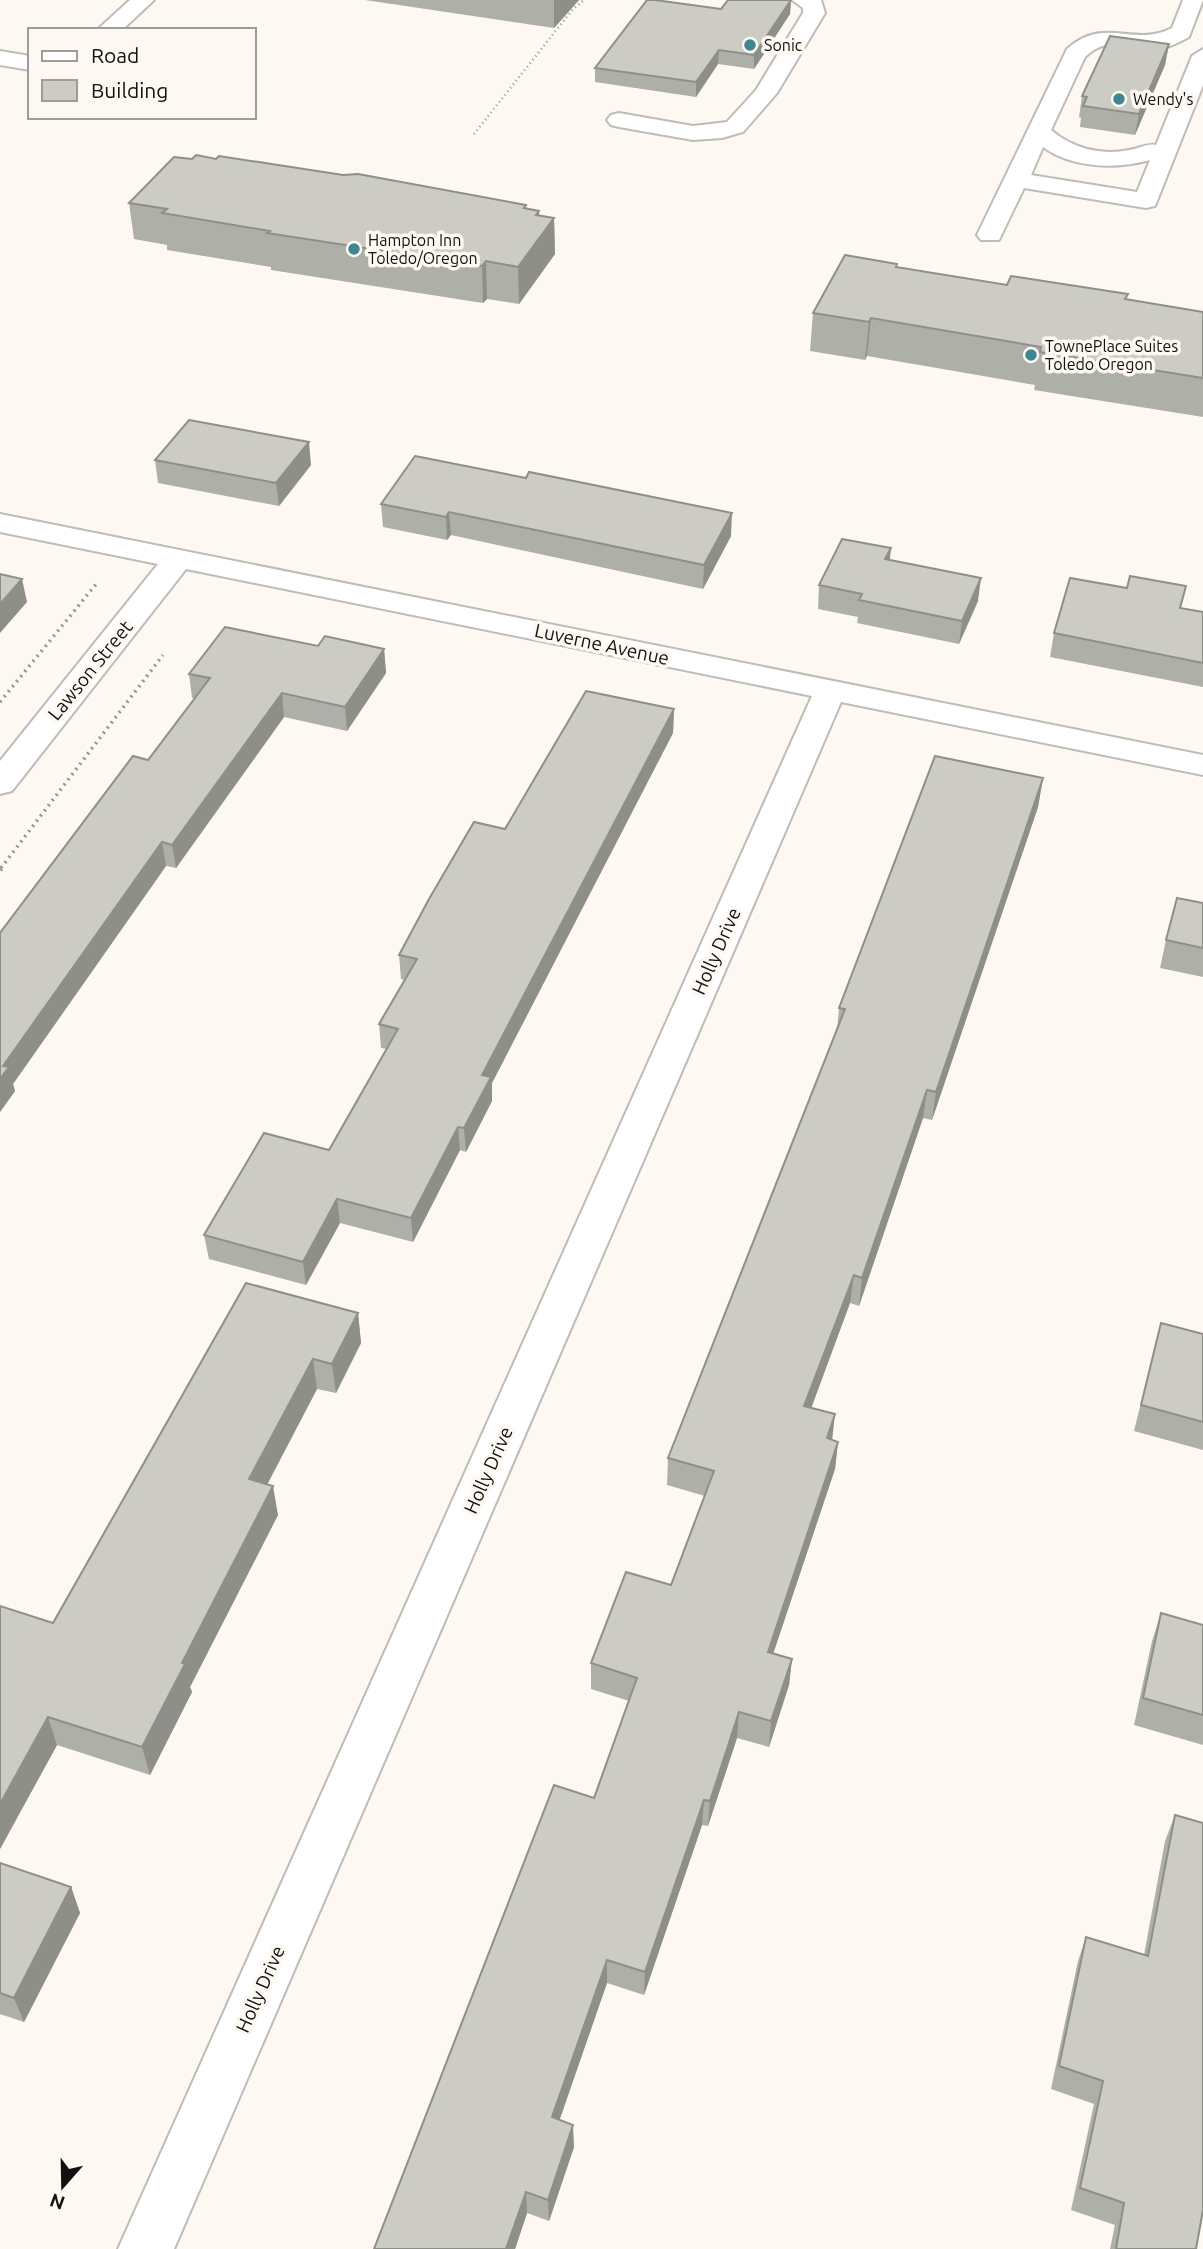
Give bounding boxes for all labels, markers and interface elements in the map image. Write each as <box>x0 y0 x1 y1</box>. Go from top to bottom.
legend <box>28 28 256 119</box>
place label: Sonic <box>764 36 803 54</box>
marker: Sonic <box>742 37 758 53</box>
text: Road <box>91 43 139 67</box>
text: Building <box>91 78 168 102</box>
place label: Wendy's <box>1133 90 1193 108</box>
marker: Wendy's <box>1111 91 1127 107</box>
place label: Hampton Inn Toledo/Oregon <box>368 231 478 267</box>
marker: Hampton Inn Toledo/Oregon <box>346 241 362 257</box>
place label: TownePlace Suites Toledo Oregon <box>1045 337 1178 373</box>
marker: TownePlace Suites Toledo Oregon <box>1023 347 1039 363</box>
street label: Lawson Street <box>43 615 137 724</box>
street label: Luverne Avenue <box>533 619 671 669</box>
street label: Holly Drive <box>687 904 745 998</box>
street label: Holly Drive <box>459 1423 517 1517</box>
street label: Holly Drive <box>231 1942 289 2036</box>
north arrow <box>28 2151 98 2221</box>
text: N <box>47 2189 68 2215</box>

